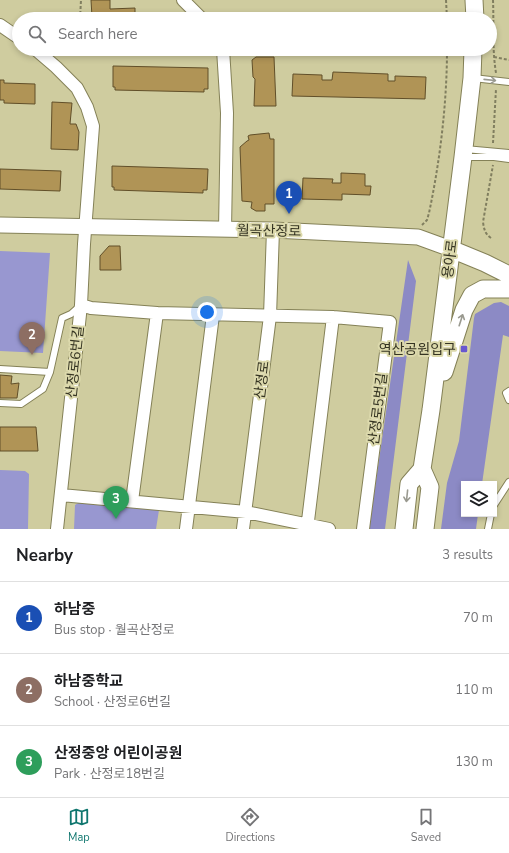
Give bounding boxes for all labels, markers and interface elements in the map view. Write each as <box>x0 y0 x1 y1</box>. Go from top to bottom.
search box <box>12 12 497 56</box>
icon: search <box>26 23 48 45</box>
text: Search here <box>58 24 138 44</box>
one-way arrow <box>483 76 496 84</box>
pin: 1 <box>276 181 302 214</box>
street label: 월곡산정로 <box>237 221 301 241</box>
street label: 용아로 <box>438 239 462 279</box>
your location <box>197 302 217 322</box>
one-way arrow <box>458 313 465 326</box>
pin: 2 <box>19 322 45 355</box>
street label: 산정로6번길 <box>62 325 88 399</box>
place label: 역산공원입구 <box>379 340 456 359</box>
marker: 역산공원입구 <box>459 344 469 354</box>
street label: 산정로 <box>250 360 274 400</box>
street label: 산정로5번길 <box>364 372 392 446</box>
map controls <box>461 481 497 517</box>
button: layers <box>461 481 497 517</box>
pin: 3 <box>103 486 129 519</box>
one-way arrow <box>404 489 411 502</box>
text: Nearby <box>16 544 73 567</box>
text: 3 results <box>442 546 493 564</box>
text: 하남중 <box>54 599 95 619</box>
text: 1 <box>25 609 33 627</box>
text: 70 m <box>463 609 493 627</box>
text: Bus stop · 월곡산정로 <box>54 621 175 639</box>
text: 하남중학교 <box>54 671 123 691</box>
text: 2 <box>25 681 33 699</box>
text: 110 m <box>455 681 493 699</box>
text: School · 산정로6번길 <box>54 693 171 711</box>
text: 산정중앙 어린이공원 <box>54 743 182 763</box>
text: 3 <box>25 753 33 771</box>
text: 130 m <box>455 753 493 771</box>
text: Park · 산정로18번길 <box>54 765 165 783</box>
tab: Map <box>68 806 90 845</box>
tab: Directions <box>226 806 275 845</box>
tab: Saved <box>411 806 441 845</box>

